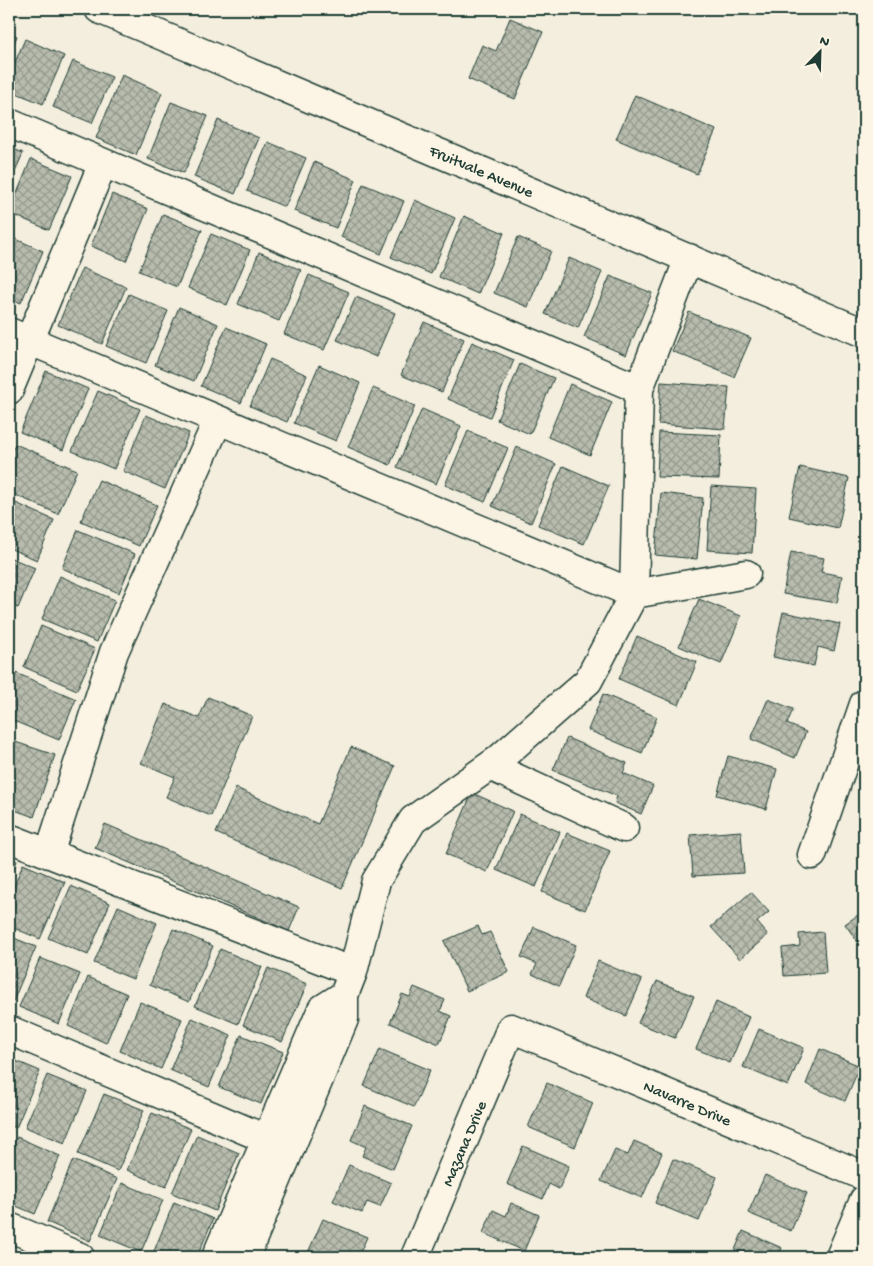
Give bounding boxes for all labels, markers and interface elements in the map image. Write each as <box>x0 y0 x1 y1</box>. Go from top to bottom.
north arrow <box>796 28 846 78</box>
text: N <box>817 33 832 52</box>
street label: Fruitvale Avenue <box>425 142 536 204</box>
street label: Navarre Drive <box>640 1078 734 1133</box>
street label: Mazana Drive <box>440 1098 493 1190</box>

